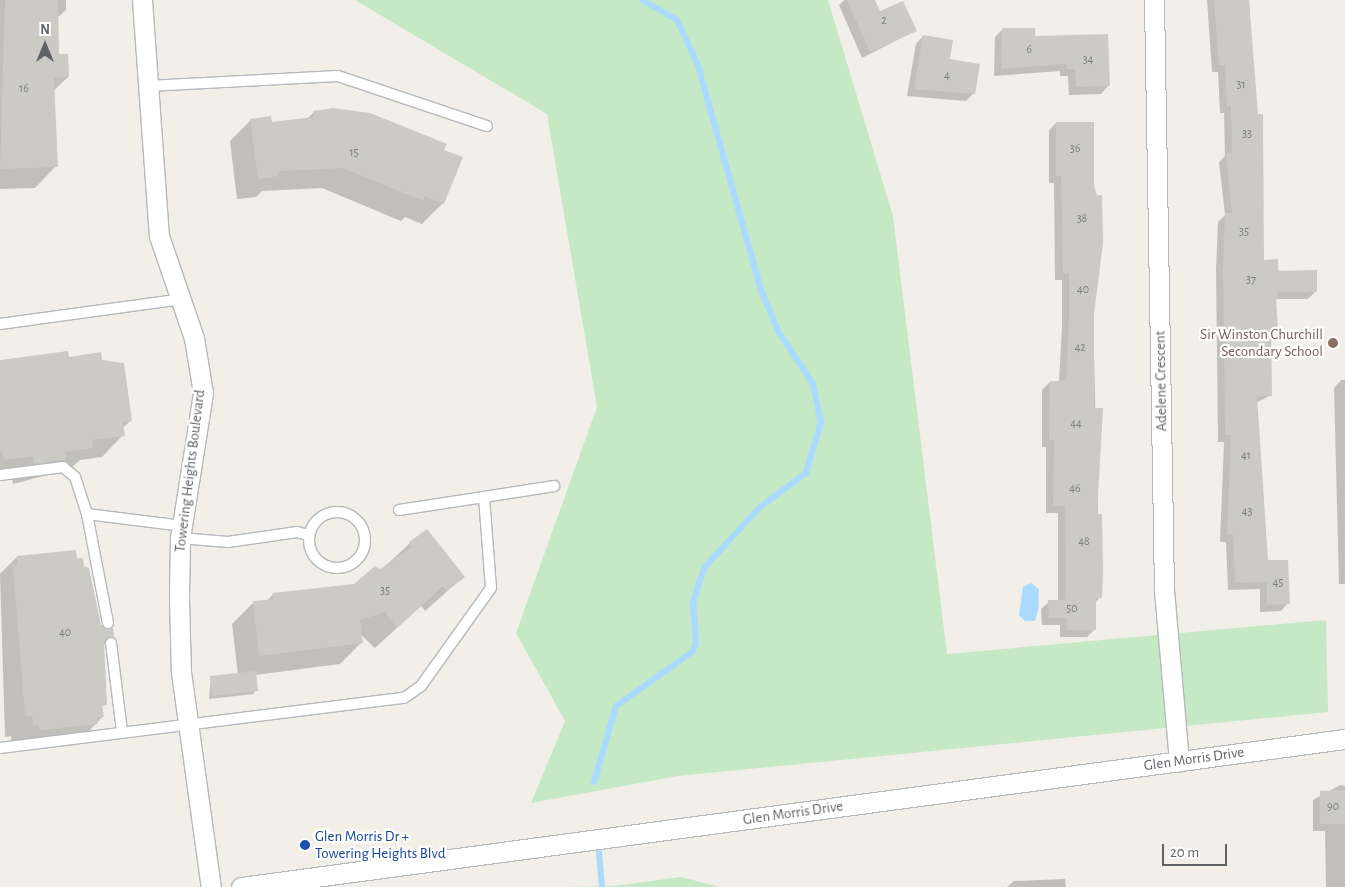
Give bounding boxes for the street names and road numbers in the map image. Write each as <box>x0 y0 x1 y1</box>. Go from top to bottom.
street label: Adelene Crescent <box>1151 330 1171 432</box>
street label: Towering Heights Boulevard <box>171 389 209 553</box>
street label: Glen Morris Drive <box>1143 743 1245 775</box>
street label: Glen Morris Drive <box>742 797 844 829</box>

